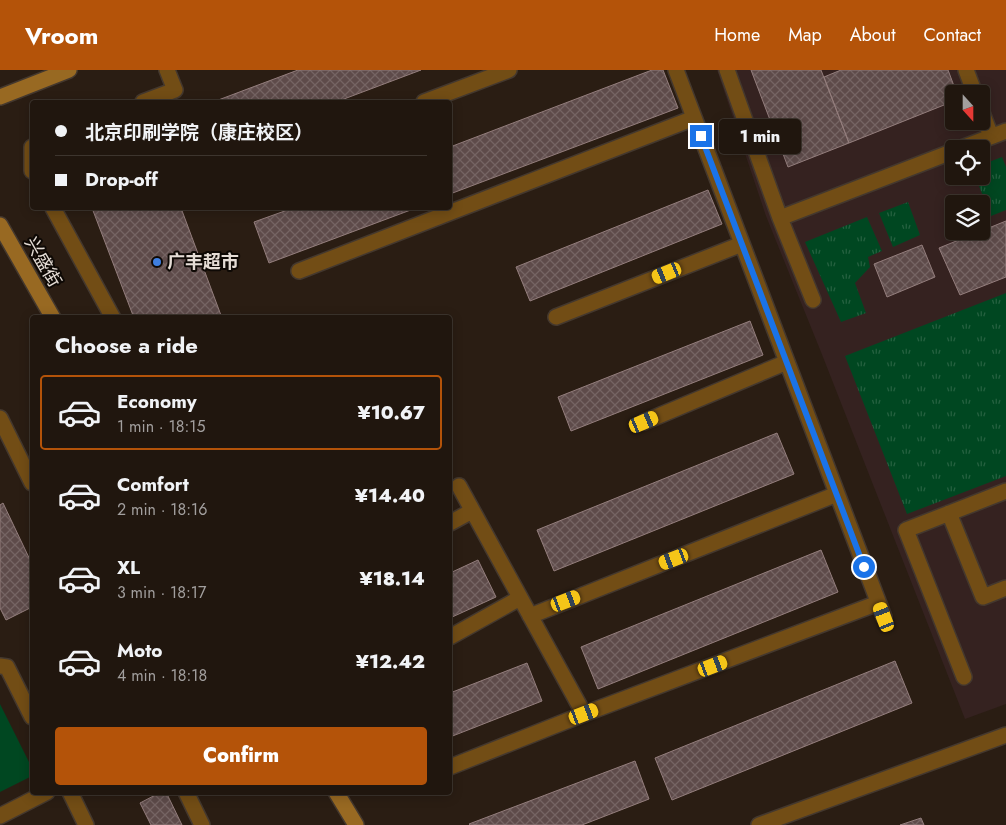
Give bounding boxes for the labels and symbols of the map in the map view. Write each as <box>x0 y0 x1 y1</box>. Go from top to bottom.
north arrow <box>945 85 990 130</box>
callout: 1 min <box>718 118 801 154</box>
route end <box>690 125 712 147</box>
street label: 兴盛街 <box>18 232 68 292</box>
place label: 广丰超市 <box>167 249 239 275</box>
marker: 广丰超市 <box>151 256 163 268</box>
car <box>650 260 683 286</box>
car <box>627 409 660 435</box>
car <box>657 547 690 571</box>
route start <box>853 556 875 578</box>
car <box>549 589 582 613</box>
car <box>871 600 896 634</box>
car <box>696 654 729 678</box>
car <box>567 702 600 726</box>

